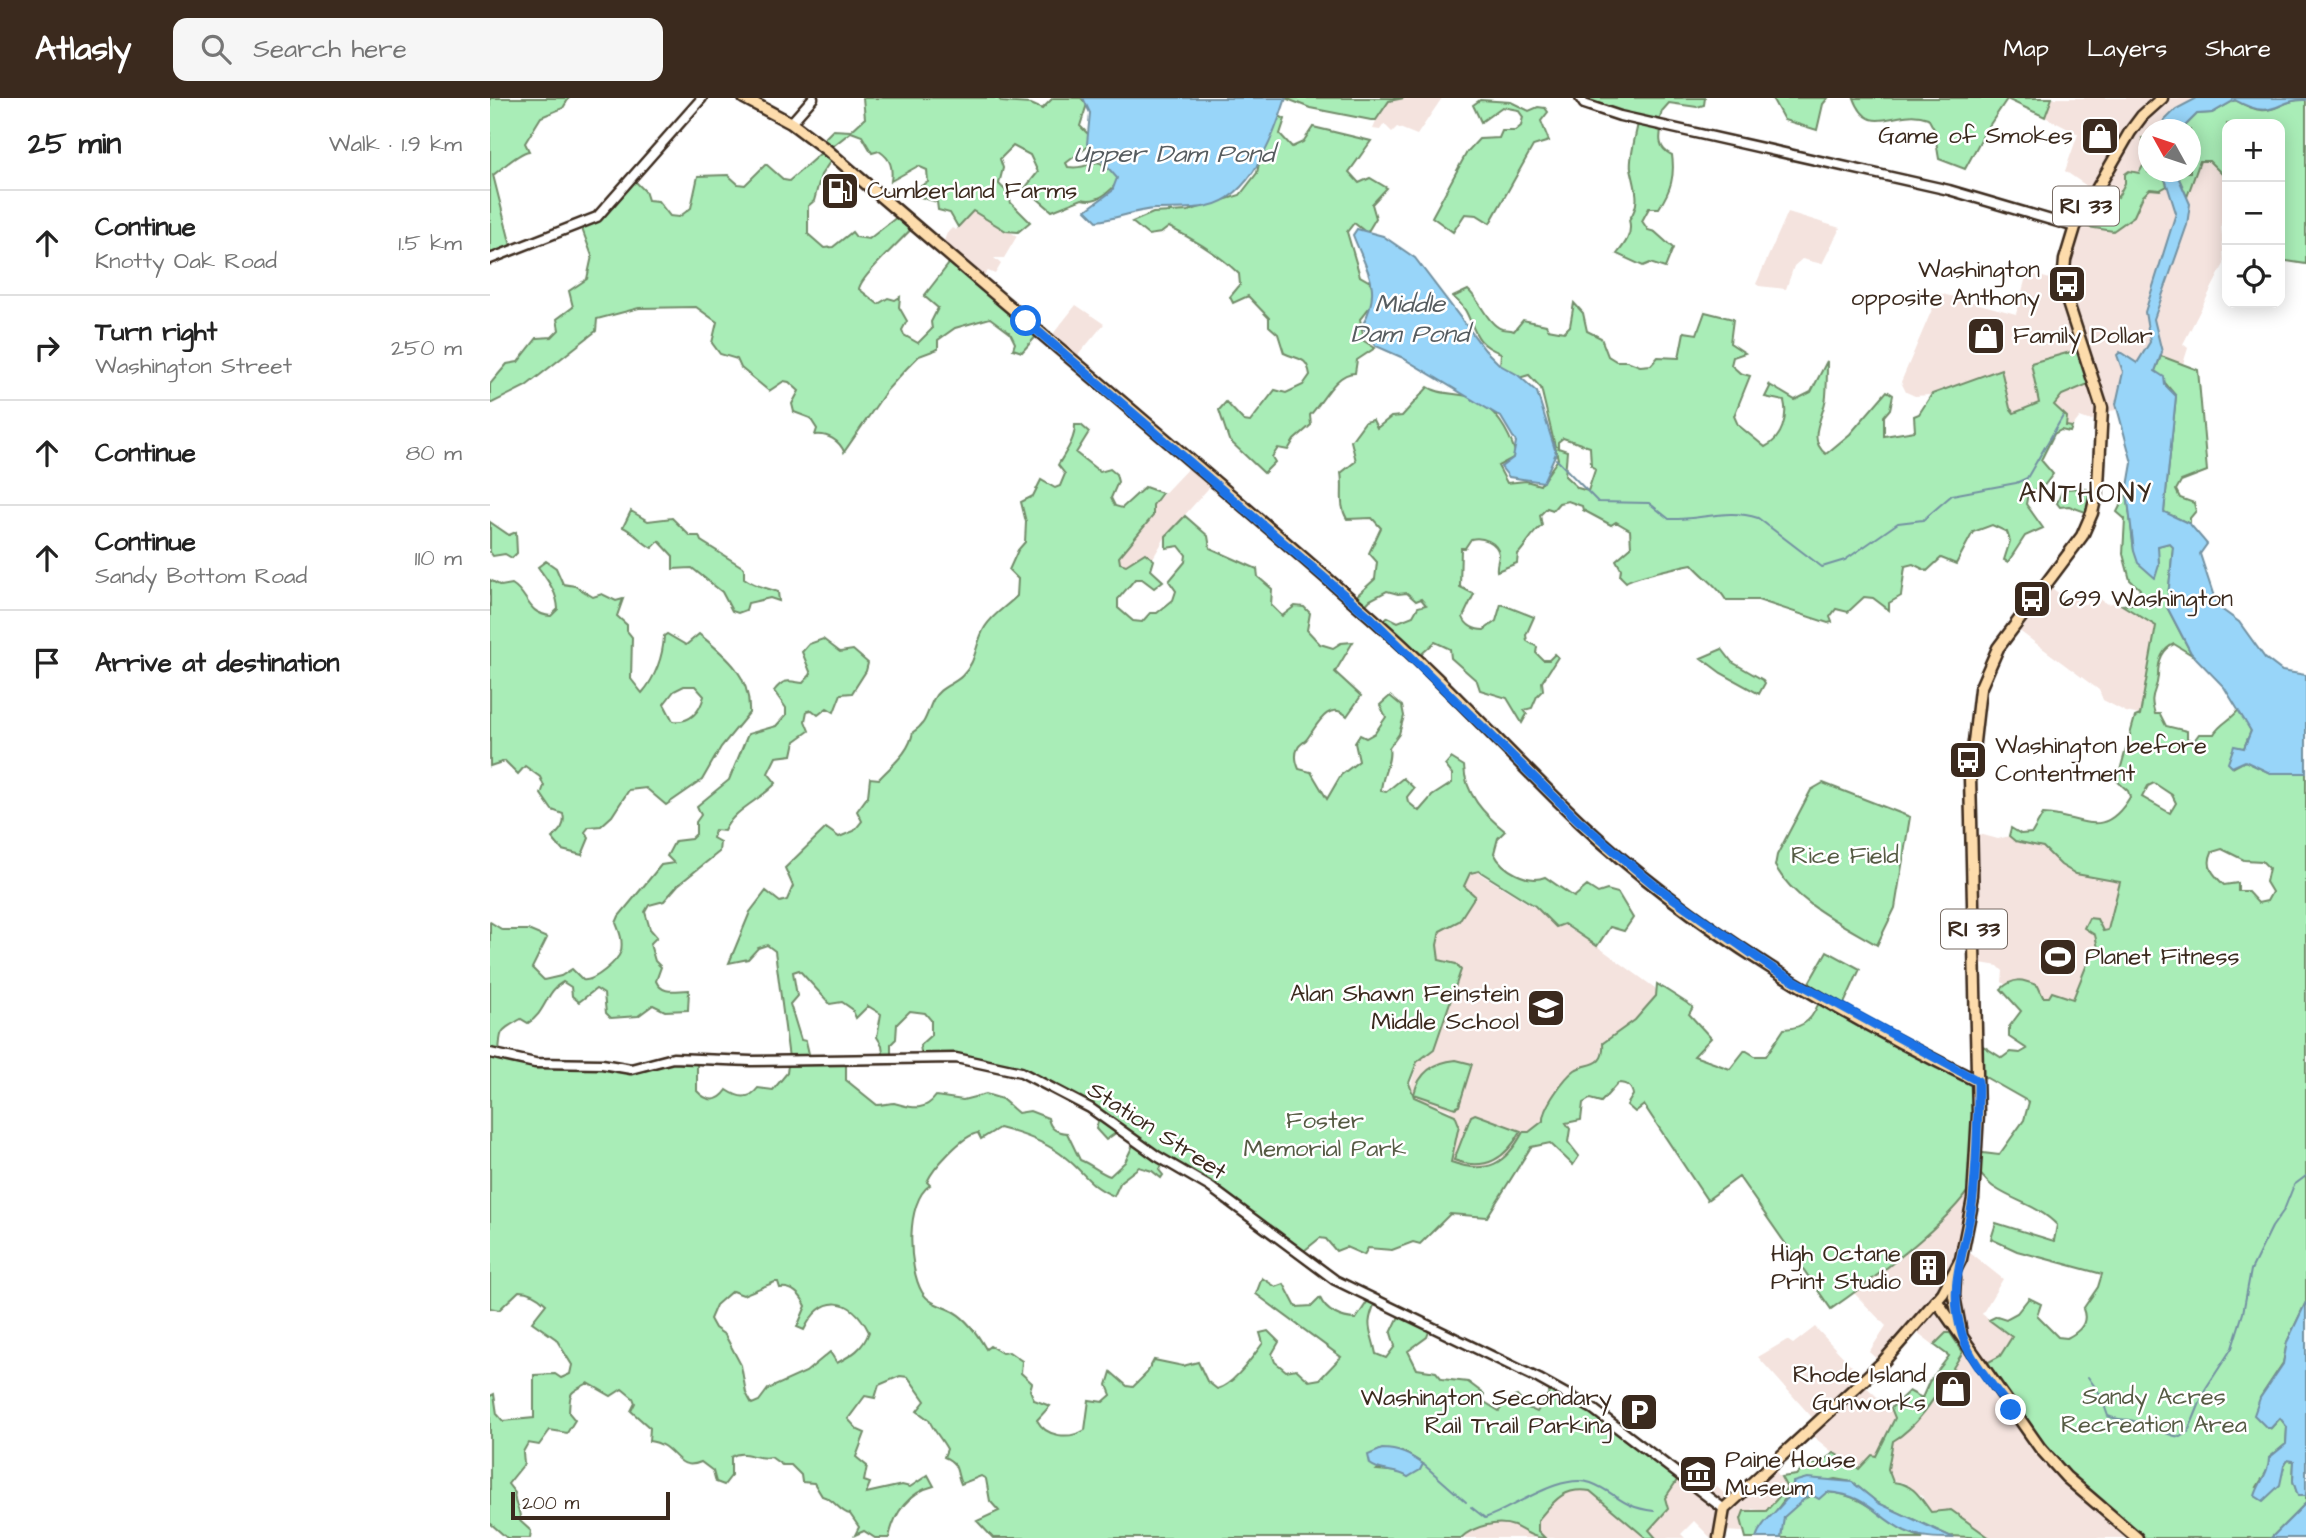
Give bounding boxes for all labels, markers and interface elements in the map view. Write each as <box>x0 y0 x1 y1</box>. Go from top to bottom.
search box <box>173 18 663 81</box>
text: Atlasly <box>35 26 131 72</box>
icon: search <box>197 30 235 68</box>
text: Search here <box>253 31 407 67</box>
text: Map <box>2004 32 2049 66</box>
text: Layers <box>2087 32 2167 66</box>
text: Share <box>2205 32 2271 66</box>
shop icon: Game of Smokes <box>2079 115 2121 157</box>
place label: Game of Smokes <box>1878 119 2073 153</box>
north arrow <box>2138 119 2201 182</box>
map controls <box>2222 119 2285 308</box>
button: + <box>2222 119 2285 182</box>
text: 25 min <box>28 123 121 165</box>
text: Walk · 1.9 km <box>329 128 462 160</box>
water label: Upper Dam Pond <box>1074 136 1279 172</box>
fuel station icon: Cumberland Farms <box>819 170 861 212</box>
place label: Cumberland Farms <box>867 174 1077 208</box>
button: − <box>2222 182 2285 245</box>
road number: RI 33 <box>2053 186 2119 226</box>
text: Continue <box>95 209 196 245</box>
icon: ahead <box>28 224 66 262</box>
text: 1.5 km <box>398 227 462 259</box>
text: Knotty Oak Road <box>95 245 277 277</box>
button: locate <box>2222 245 2285 308</box>
place label: Washington opposite Anthony <box>1851 253 2040 316</box>
bus stop icon: Washington opposite Anthony <box>2046 263 2088 305</box>
water label: Middle Dam Pond <box>1351 286 1474 352</box>
route start <box>1010 305 1041 336</box>
text: Turn right <box>95 314 217 350</box>
shop icon: Family Dollar <box>1965 315 2007 357</box>
place label: Family Dollar <box>2013 319 2153 354</box>
icon: right <box>28 329 66 367</box>
text: 250 m <box>391 332 462 364</box>
text: Washington Street <box>95 350 292 382</box>
icon: ahead <box>28 434 66 472</box>
text: Continue <box>95 435 196 471</box>
text: 80 m <box>405 437 462 469</box>
district label: ANTHONY <box>2018 474 2154 513</box>
text: Continue <box>95 524 196 560</box>
icon: ahead <box>28 539 66 577</box>
text: 110 m <box>414 542 462 574</box>
text: Sandy Bottom Road <box>95 560 307 592</box>
bus stop icon: 699 Washington <box>2011 578 2053 620</box>
place label: 699 Washington <box>2059 582 2233 617</box>
icon: arrive <box>28 644 66 682</box>
text: Arrive at destination <box>95 645 340 681</box>
place label: Washington before Contentment <box>1995 729 2207 791</box>
bus stop icon: Washington before Contentment <box>1947 739 1989 781</box>
park label: Rice Field <box>1791 839 1899 873</box>
road number: RI 33 <box>1941 909 2007 948</box>
sports icon: Planet Fitness <box>2037 936 2079 978</box>
place label: Planet Fitness <box>2085 940 2240 974</box>
place label: Alan Shawn Feinstein Middle School <box>1290 977 1519 1039</box>
school or university icon: Alan Shawn Feinstein Middle School <box>1525 987 1567 1029</box>
street label: Station Street <box>1081 1073 1234 1189</box>
park label: Foster Memorial Park <box>1244 1104 1407 1166</box>
place label: High Octane Print Studio <box>1771 1237 1901 1299</box>
building icon: High Octane Print Studio <box>1907 1247 1949 1289</box>
place label: Rhode Island Gunworks <box>1793 1358 1926 1420</box>
shop icon: Rhode Island Gunworks <box>1932 1368 1974 1410</box>
park label: Sandy Acres Recreation Area <box>2061 1380 2247 1442</box>
place label: Washington Secondary Rail Trail Parking <box>1360 1381 1612 1444</box>
parking icon: Washington Secondary Rail Trail Parking <box>1618 1391 1660 1433</box>
route end <box>1995 1394 2026 1425</box>
place label: Paine House Museum <box>1725 1443 1856 1505</box>
museum icon: Paine House Museum <box>1677 1453 1719 1495</box>
scale bar <box>511 1489 670 1521</box>
text: 200 m <box>522 1490 579 1517</box>

